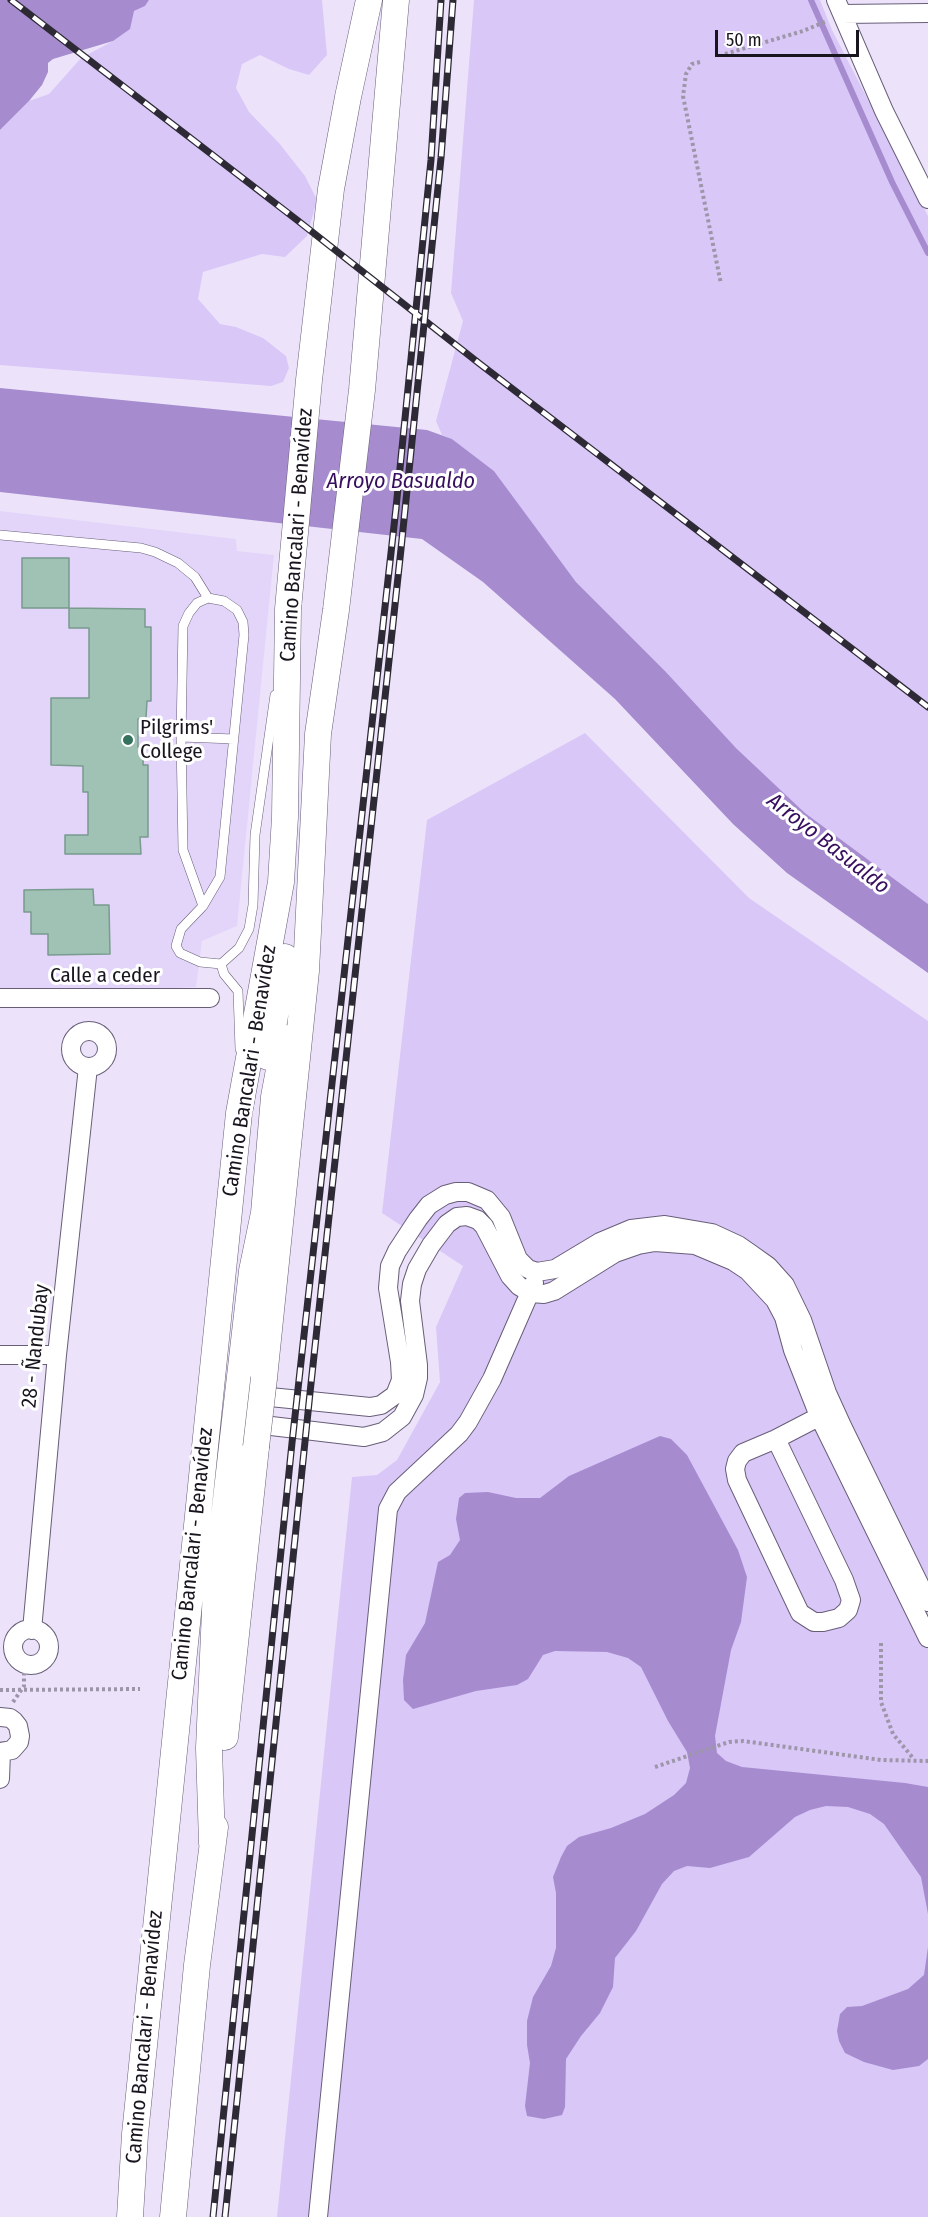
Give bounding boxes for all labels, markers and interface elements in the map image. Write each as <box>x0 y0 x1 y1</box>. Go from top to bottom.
scale bar <box>718 18 862 56</box>
text: 50 m <box>726 29 762 51</box>
street label: Camino Bancalari - Benavídez <box>276 407 318 663</box>
water label: Arroyo Basualdo <box>327 469 475 495</box>
place label: Pilgrims' College <box>140 715 213 765</box>
marker: Pilgrims' College <box>121 733 135 747</box>
water label: Arroyo Basualdo <box>761 788 895 900</box>
street label: Camino Bancalari - Benavídez <box>218 943 282 1199</box>
street label: Calle a ceder <box>50 963 160 989</box>
street label: 28 - Ñandubay <box>17 1283 55 1409</box>
street label: Camino Bancalari - Benavídez <box>167 1426 219 1682</box>
street label: Camino Bancalari - Benavídez <box>121 1909 169 2165</box>

